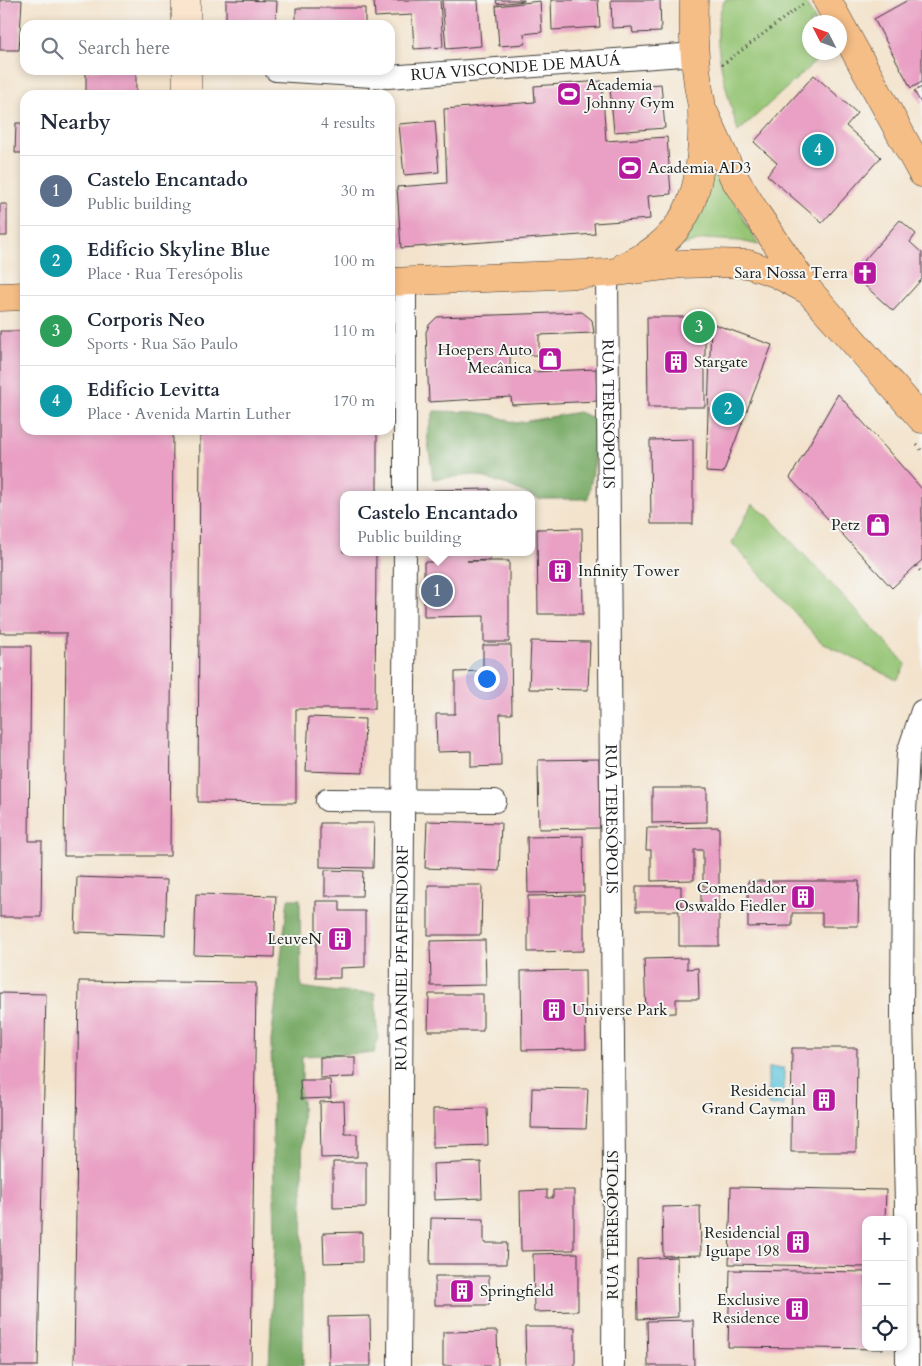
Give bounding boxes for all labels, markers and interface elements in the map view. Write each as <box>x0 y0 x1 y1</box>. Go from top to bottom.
north arrow <box>802 15 847 60</box>
search box <box>20 20 395 75</box>
icon: search <box>38 34 66 62</box>
text: Search here <box>78 35 170 61</box>
street label: RUA VISCONDE DE MAUÁ <box>410 49 622 86</box>
place label: Academia Johnny Gym <box>584 74 675 114</box>
sports icon: Academia Johnny Gym <box>556 81 582 107</box>
text: Nearby <box>40 108 111 137</box>
text: 4 results <box>321 112 375 134</box>
pin: 4 <box>802 131 834 169</box>
sports icon: Academia AD3 <box>617 155 643 181</box>
place label: Academia AD3 <box>648 157 751 179</box>
text: Castelo Encantado <box>87 167 248 193</box>
text: 1 <box>52 180 60 202</box>
text: 30 m <box>341 180 375 202</box>
text: Public building <box>87 193 191 215</box>
text: Edifício Skyline Blue <box>87 237 270 263</box>
text: 2 <box>52 250 60 272</box>
text: 100 m <box>333 250 375 272</box>
church icon: Sara Nossa Terra <box>852 260 878 286</box>
place label: Sara Nossa Terra <box>734 262 848 284</box>
text: Place · Rua Teresópolis <box>87 263 243 285</box>
text: Corporis Neo <box>87 307 205 333</box>
pin: 3 <box>683 308 715 346</box>
text: 3 <box>52 320 60 342</box>
text: 110 m <box>333 320 375 342</box>
text: Sports · Rua São Paulo <box>87 333 238 355</box>
place label: Hoepers Auto Mecânica <box>438 339 532 379</box>
street label: RUA TERESÓPOLIS <box>597 339 620 489</box>
shop icon: Hoepers Auto Mecânica <box>537 346 563 372</box>
building icon: Stargate <box>663 349 689 375</box>
place label: Stargate <box>694 351 748 373</box>
text: Edifício Levitta <box>87 377 220 403</box>
text: 4 <box>52 390 60 412</box>
text: 170 m <box>333 390 375 412</box>
pin: 2 <box>712 390 744 428</box>
text: Place · Avenida Martin Luther <box>87 403 291 425</box>
popup <box>340 491 535 556</box>
text: Castelo Encantado <box>357 500 518 526</box>
shop icon: Petz <box>865 512 891 538</box>
place label: Petz <box>831 514 860 536</box>
text: Public building <box>357 526 461 548</box>
building icon: Infinity Tower <box>547 558 573 584</box>
place label: Infinity Tower <box>578 560 679 582</box>
pin: 1 <box>421 572 453 610</box>
your location <box>474 666 500 692</box>
street label: RUA TERESÓPOLIS <box>600 744 623 894</box>
street label: RUA DANIEL PFAFFENDORF <box>390 845 414 1071</box>
place label: Comendador Oswaldo Fiedler <box>675 877 786 917</box>
building icon: Comendador Oswaldo Fiedler <box>790 884 816 910</box>
building icon: LeuveN <box>327 926 353 952</box>
place label: LeuveN <box>267 928 322 950</box>
building icon: Universe Park <box>541 997 567 1023</box>
place label: Universe Park <box>572 999 668 1021</box>
place label: Residencial Grand Cayman <box>702 1080 806 1120</box>
building icon: Residencial Grand Cayman <box>811 1087 837 1113</box>
street label: RUA TERESÓPOLIS <box>602 1150 624 1300</box>
map controls <box>862 1216 907 1351</box>
button: + <box>862 1216 907 1261</box>
place label: Residencial Iguape 198 <box>704 1222 780 1262</box>
building icon: Residencial Iguape 198 <box>785 1229 811 1255</box>
button: − <box>862 1261 907 1306</box>
building icon: Springfield <box>449 1278 475 1304</box>
place label: Springfield <box>480 1280 554 1302</box>
place label: Exclusive Residence <box>712 1289 780 1329</box>
building icon: Exclusive Residence <box>784 1296 810 1322</box>
button: locate <box>862 1306 907 1351</box>

